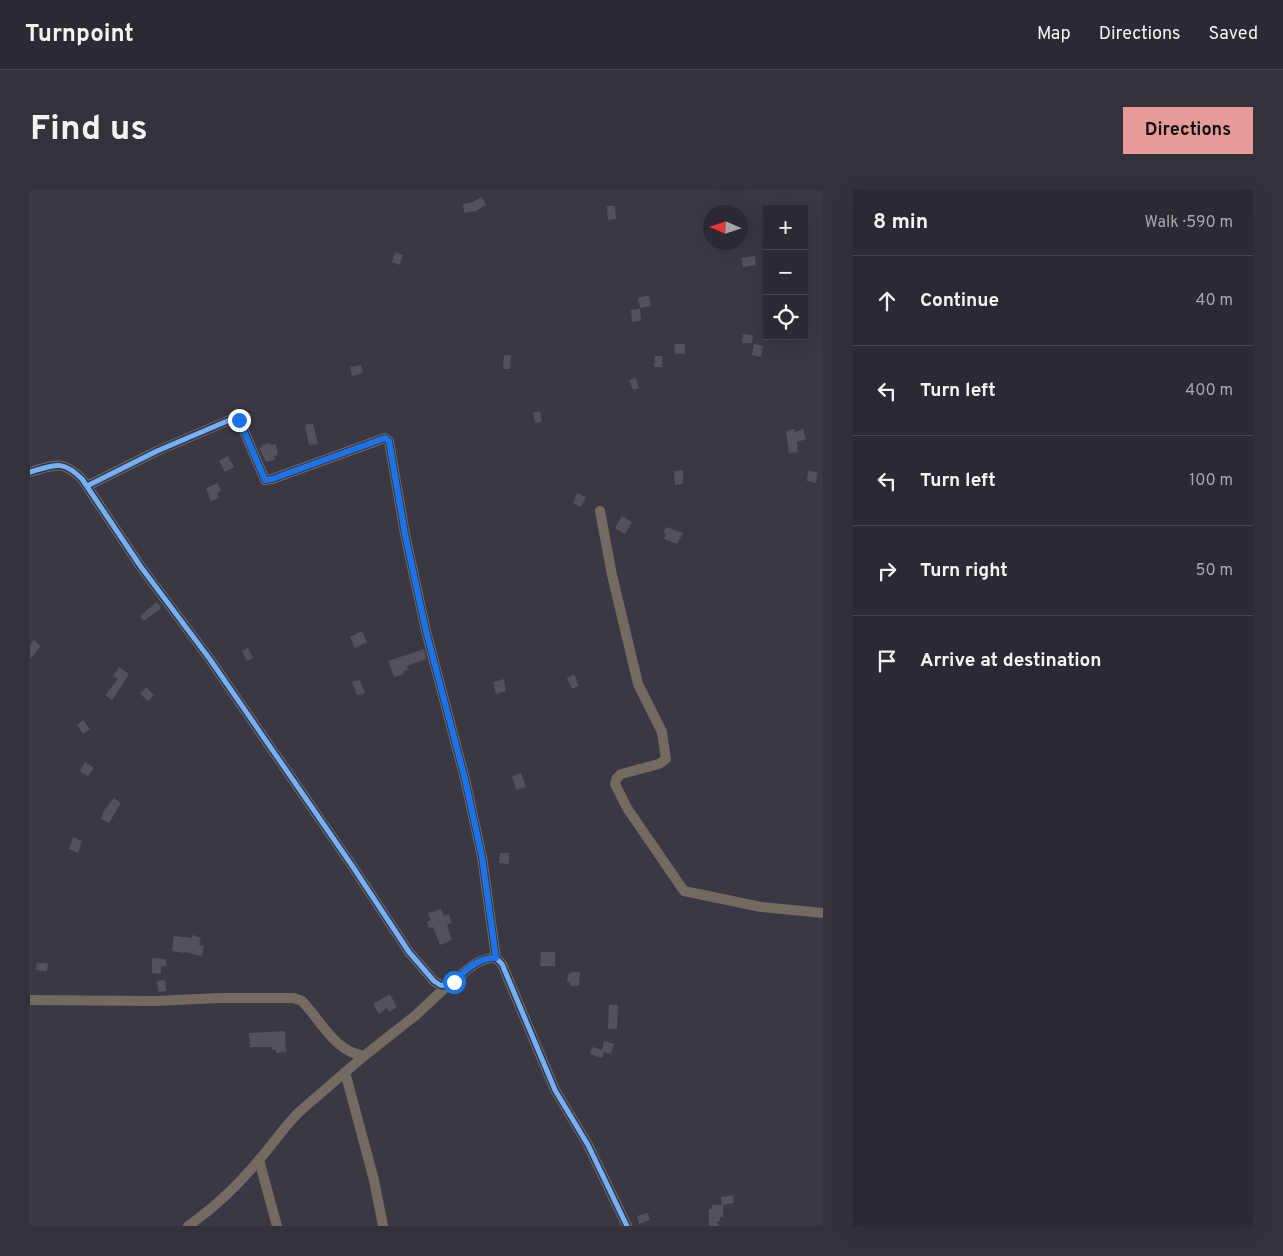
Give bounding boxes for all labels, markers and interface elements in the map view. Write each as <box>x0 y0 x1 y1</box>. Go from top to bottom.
text: Turnpoint <box>25 20 134 50</box>
text: Map <box>1037 23 1071 46</box>
text: Directions <box>1099 23 1181 46</box>
text: Saved <box>1209 23 1258 46</box>
button: Directions <box>1123 107 1253 154</box>
text: Find us <box>30 108 148 152</box>
north arrow <box>703 205 748 250</box>
map controls <box>763 205 808 340</box>
button: + <box>763 205 808 250</box>
text: 8 min <box>873 209 928 236</box>
text: Walk · 590 m <box>1145 213 1233 233</box>
button: − <box>763 250 808 295</box>
icon: ahead <box>873 287 901 315</box>
text: Continue <box>920 289 999 313</box>
text: 40 m <box>1195 291 1233 311</box>
button: locate <box>763 295 808 340</box>
icon: left <box>873 377 901 405</box>
text: Turn left <box>920 379 996 403</box>
text: 400 m <box>1185 381 1233 401</box>
route end <box>228 409 251 432</box>
icon: left <box>873 467 901 495</box>
text: Turn left <box>920 469 996 493</box>
text: 100 m <box>1189 471 1233 491</box>
icon: right <box>873 557 901 585</box>
text: Turn right <box>920 559 1008 583</box>
text: 50 m <box>1196 561 1233 581</box>
icon: arrive <box>873 647 901 675</box>
text: Arrive at destination <box>920 649 1101 673</box>
route start <box>443 971 466 994</box>

